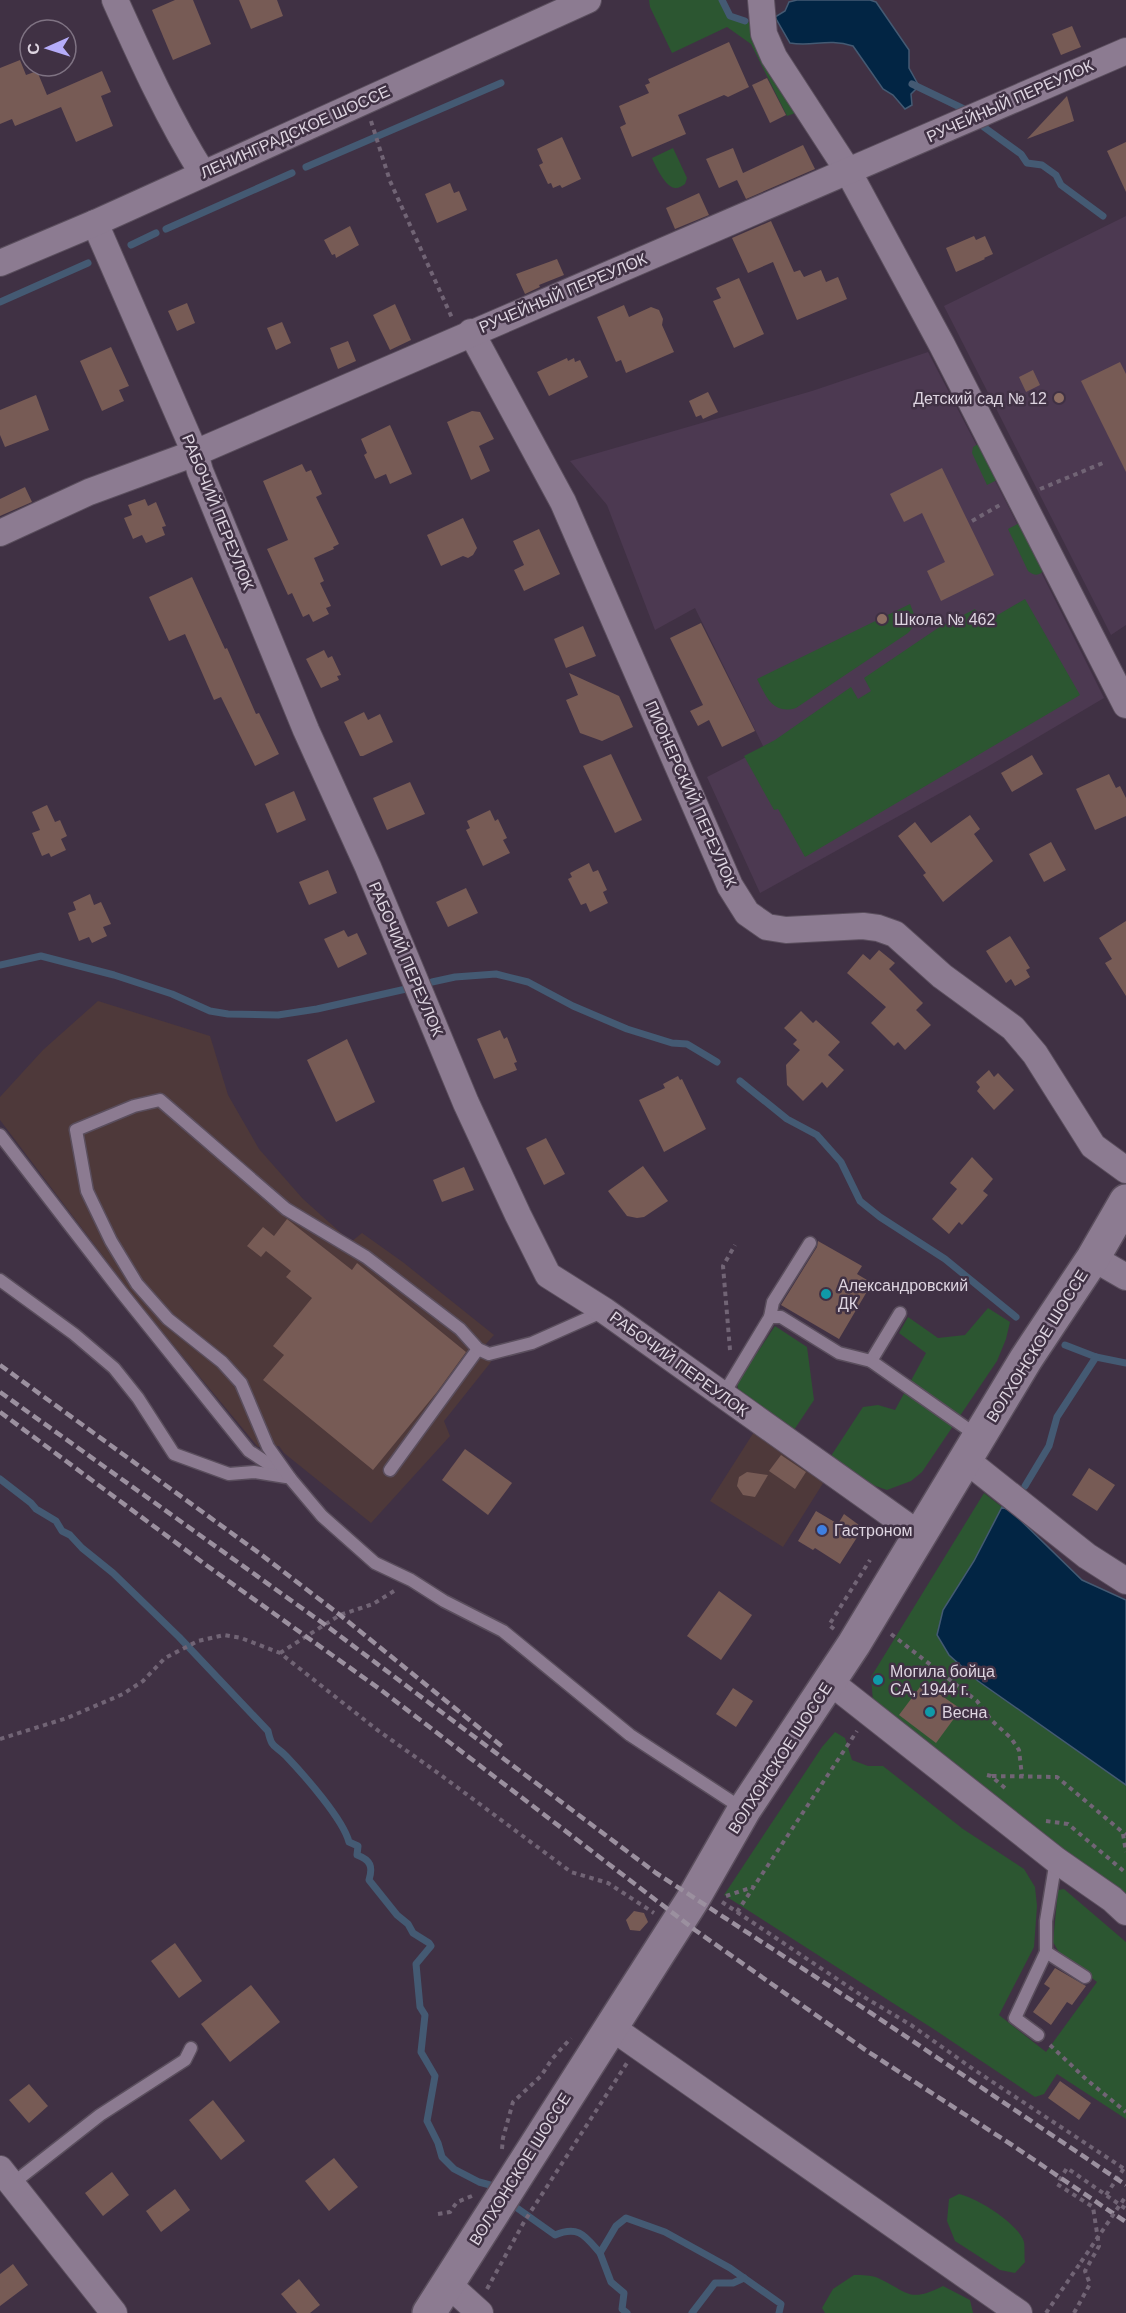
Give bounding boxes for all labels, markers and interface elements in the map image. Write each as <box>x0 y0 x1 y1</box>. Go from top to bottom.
north arrow <box>18 18 78 78</box>
text: С <box>25 42 42 55</box>
street label: РУЧЕЙНЫЙ ПЕРЕУЛОК <box>924 55 1096 145</box>
street label: ЛЕНИНГРАДСКОЕ ШОССЕ <box>198 82 392 182</box>
street label: РУЧЕЙНЫЙ ПЕРЕУЛОК <box>476 249 650 336</box>
place label: Детский сад № 12 <box>913 390 1047 407</box>
marker: Детский сад № 12 <box>1052 391 1066 405</box>
street label: РАБОЧИЙ ПЕРЕУЛОК <box>179 431 258 593</box>
place label: Школа № 462 <box>894 611 995 628</box>
marker: Школа № 462 <box>875 612 889 626</box>
street label: ПИОНЕРСКИЙ ПЕРЕУЛОК <box>642 698 741 890</box>
street label: РАБОЧИЙ ПЕРЕУЛОК <box>366 879 447 1039</box>
street label: ВОЛХОНСКОЕ ШОССЕ <box>983 1267 1091 1425</box>
place label: Александровский ДК <box>838 1277 968 1312</box>
marker: Александровский ДК <box>819 1287 833 1301</box>
street label: РАБОЧИЙ ПЕРЕУЛОК <box>607 1307 752 1420</box>
place label: Гастроном <box>834 1522 913 1539</box>
marker: Гастроном <box>815 1523 829 1537</box>
place label: Могила бойца СА, 1944 г. <box>890 1663 995 1698</box>
marker: Могила бойца СА, 1944 г. <box>871 1673 885 1687</box>
street label: ВОЛХОНСКОЕ ШОССЕ <box>725 1679 835 1837</box>
place label: Весна <box>942 1704 987 1721</box>
marker: Весна <box>923 1705 937 1719</box>
street label: ВОЛХОНСКОЕ ШОССЕ <box>466 2090 574 2248</box>

